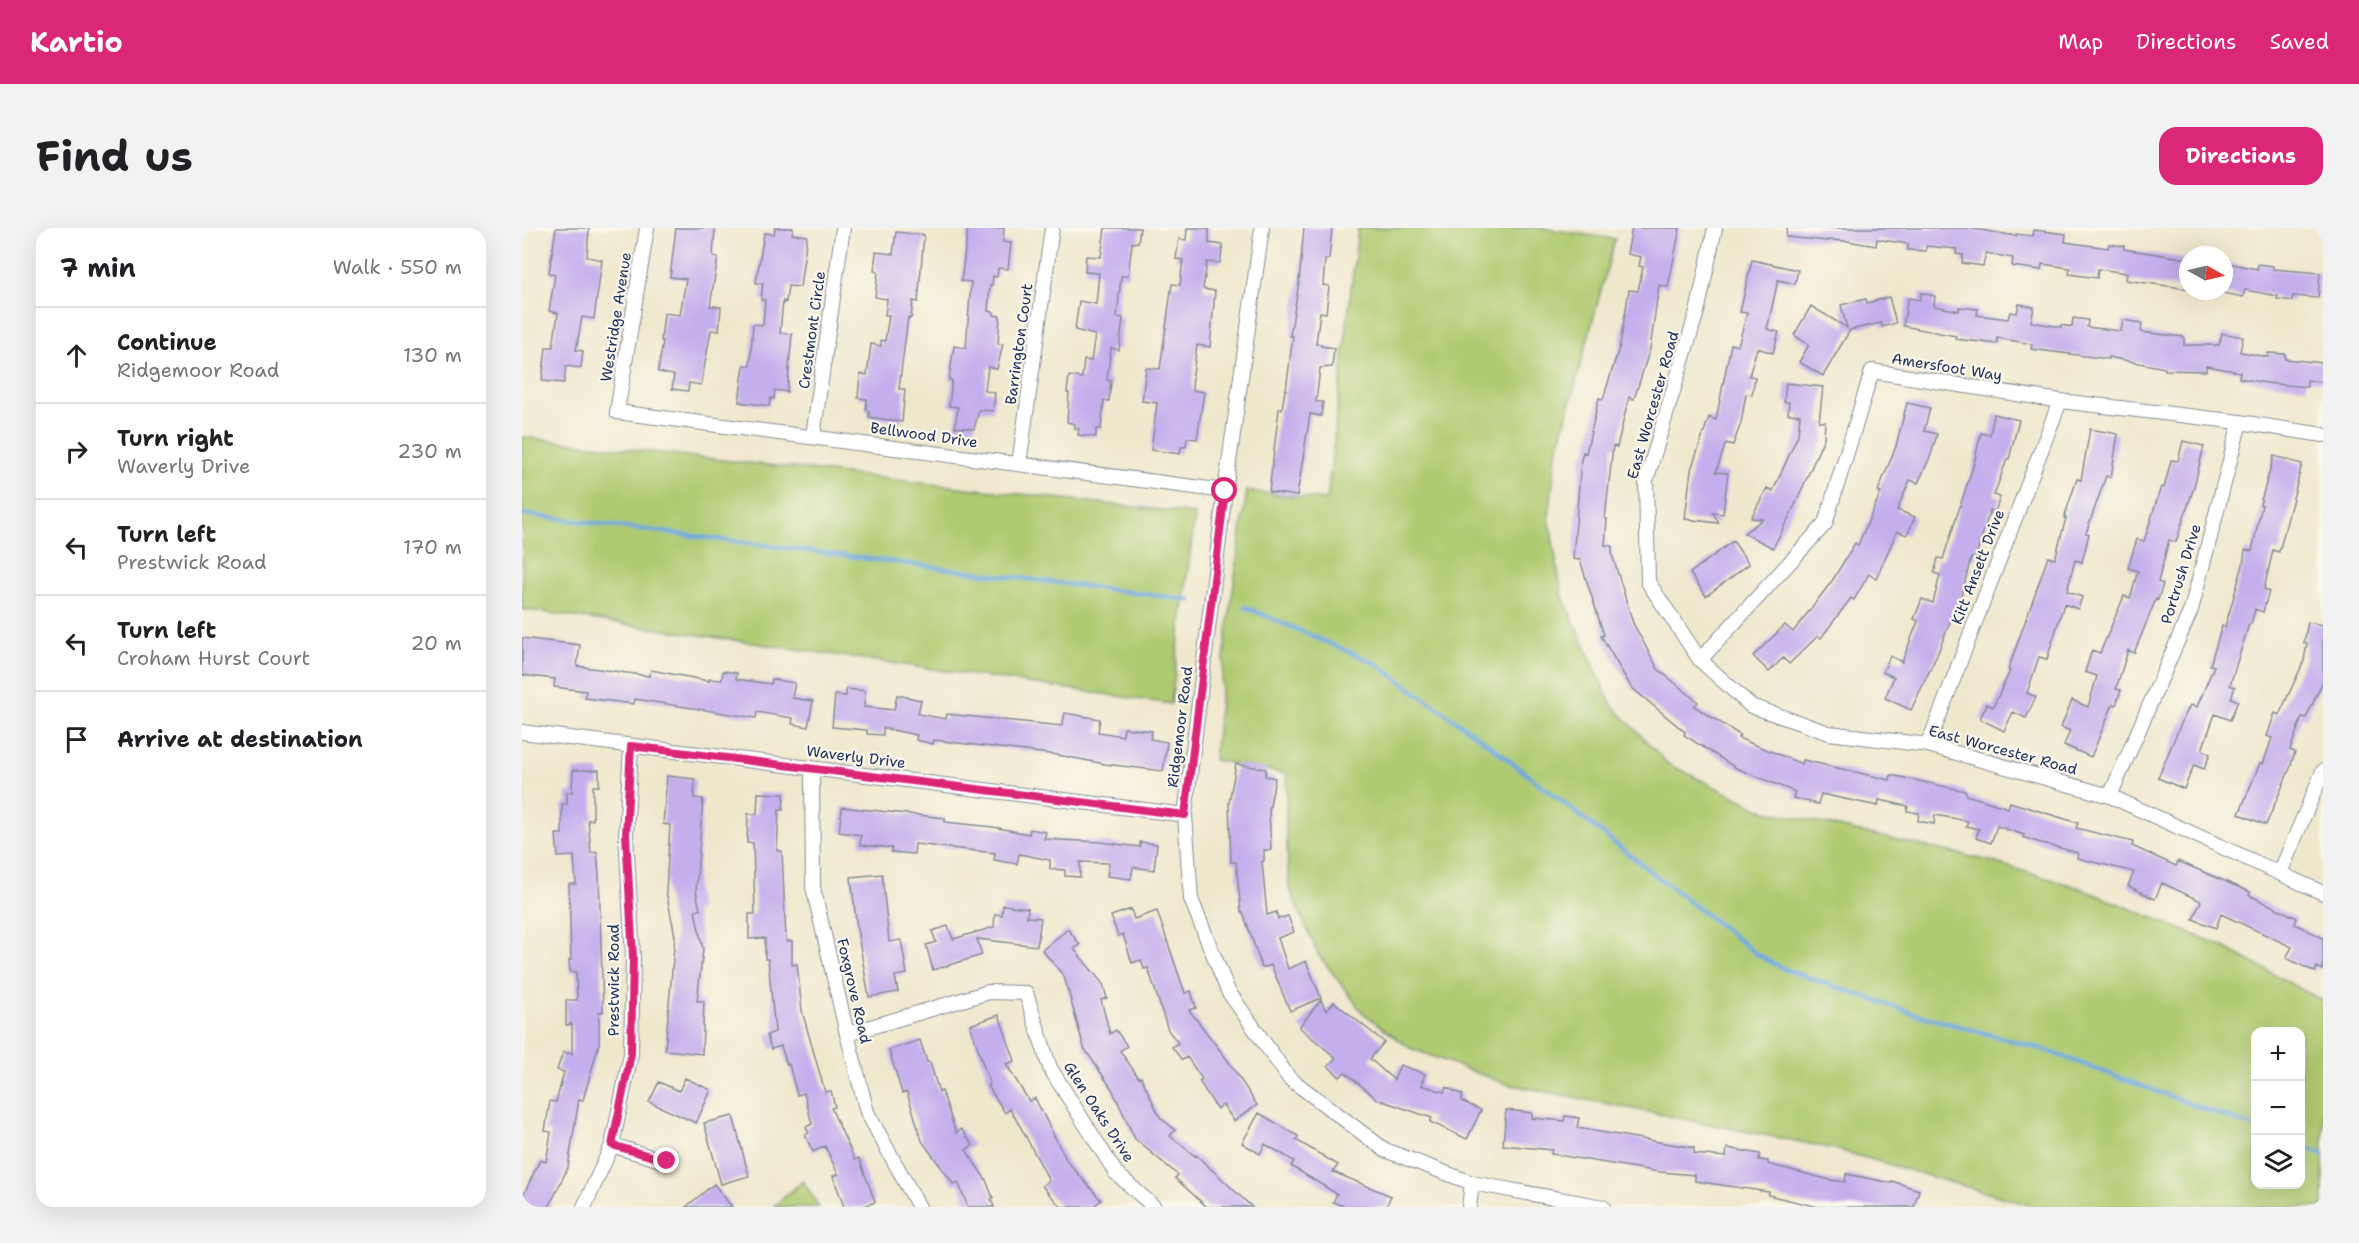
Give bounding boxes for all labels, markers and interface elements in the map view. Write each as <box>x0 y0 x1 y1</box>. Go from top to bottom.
text: Kartio <box>30 23 123 61</box>
text: Map <box>2058 28 2103 56</box>
text: Directions <box>2136 28 2236 56</box>
text: Saved <box>2269 28 2329 56</box>
button: Directions <box>2159 127 2323 185</box>
text: Find us <box>36 128 193 184</box>
north arrow <box>2179 246 2233 300</box>
text: 7 min <box>60 250 136 285</box>
street label: Westridge Avenue <box>596 251 636 383</box>
text: Walk · 550 m <box>333 254 462 280</box>
street label: Crestmont Circle <box>794 270 830 390</box>
street label: Barrington Court <box>1001 282 1037 406</box>
text: Continue <box>117 328 217 357</box>
street label: East Worcester Road <box>1622 328 1684 481</box>
icon: ahead <box>60 339 93 372</box>
text: 130 m <box>403 342 462 368</box>
street label: Amersfoot Way <box>1890 348 2004 386</box>
text: Ridgemoor Road <box>117 357 279 383</box>
street label: Bellwood Drive <box>869 418 979 452</box>
text: Turn right <box>117 424 234 453</box>
icon: right <box>60 435 93 468</box>
text: 230 m <box>397 438 462 464</box>
text: Waverly Drive <box>117 453 250 479</box>
route start <box>1211 477 1237 503</box>
street label: Kitt Ansett Drive <box>1947 507 2009 627</box>
text: Turn left <box>117 520 216 549</box>
street label: Portrush Drive <box>2156 521 2206 627</box>
icon: left <box>60 531 93 564</box>
text: 170 m <box>403 534 462 560</box>
text: Prestwick Road <box>117 549 267 575</box>
text: Turn left <box>117 616 216 645</box>
icon: left <box>60 627 93 660</box>
text: 20 m <box>411 630 462 656</box>
text: Croham Hurst Court <box>117 645 310 671</box>
street label: Ridgemoor Road <box>1163 665 1197 789</box>
street label: East Worcester Road <box>1926 721 2080 780</box>
icon: arrive <box>60 723 93 756</box>
text: Arrive at destination <box>117 725 363 754</box>
street label: Waverly Drive <box>805 741 907 773</box>
street label: Prestwick Road <box>604 923 624 1036</box>
street label: Foxgrove Road <box>832 936 876 1046</box>
map controls <box>2251 1027 2305 1189</box>
button: + <box>2251 1027 2305 1081</box>
street label: Glen Oaks Drive <box>1059 1058 1139 1166</box>
button: − <box>2251 1081 2305 1135</box>
button: layers <box>2251 1135 2305 1189</box>
route end <box>653 1147 679 1173</box>

